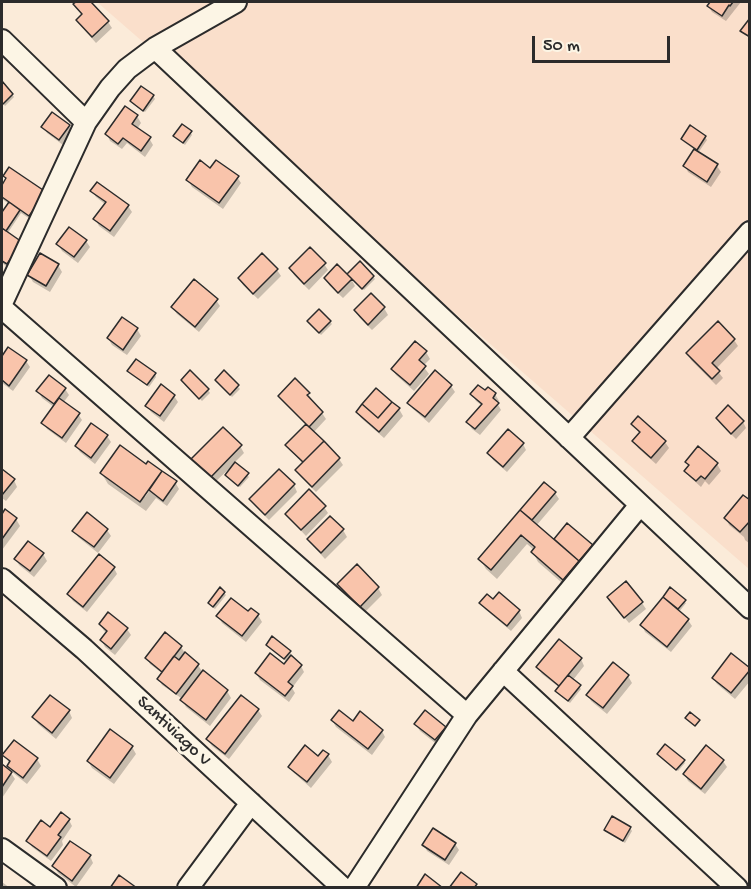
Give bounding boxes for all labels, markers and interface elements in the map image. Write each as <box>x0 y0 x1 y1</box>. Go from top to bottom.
scale bar <box>535 24 673 62</box>
text: 50 m <box>543 36 580 57</box>
street label: Santiviago V <box>131 692 215 772</box>

